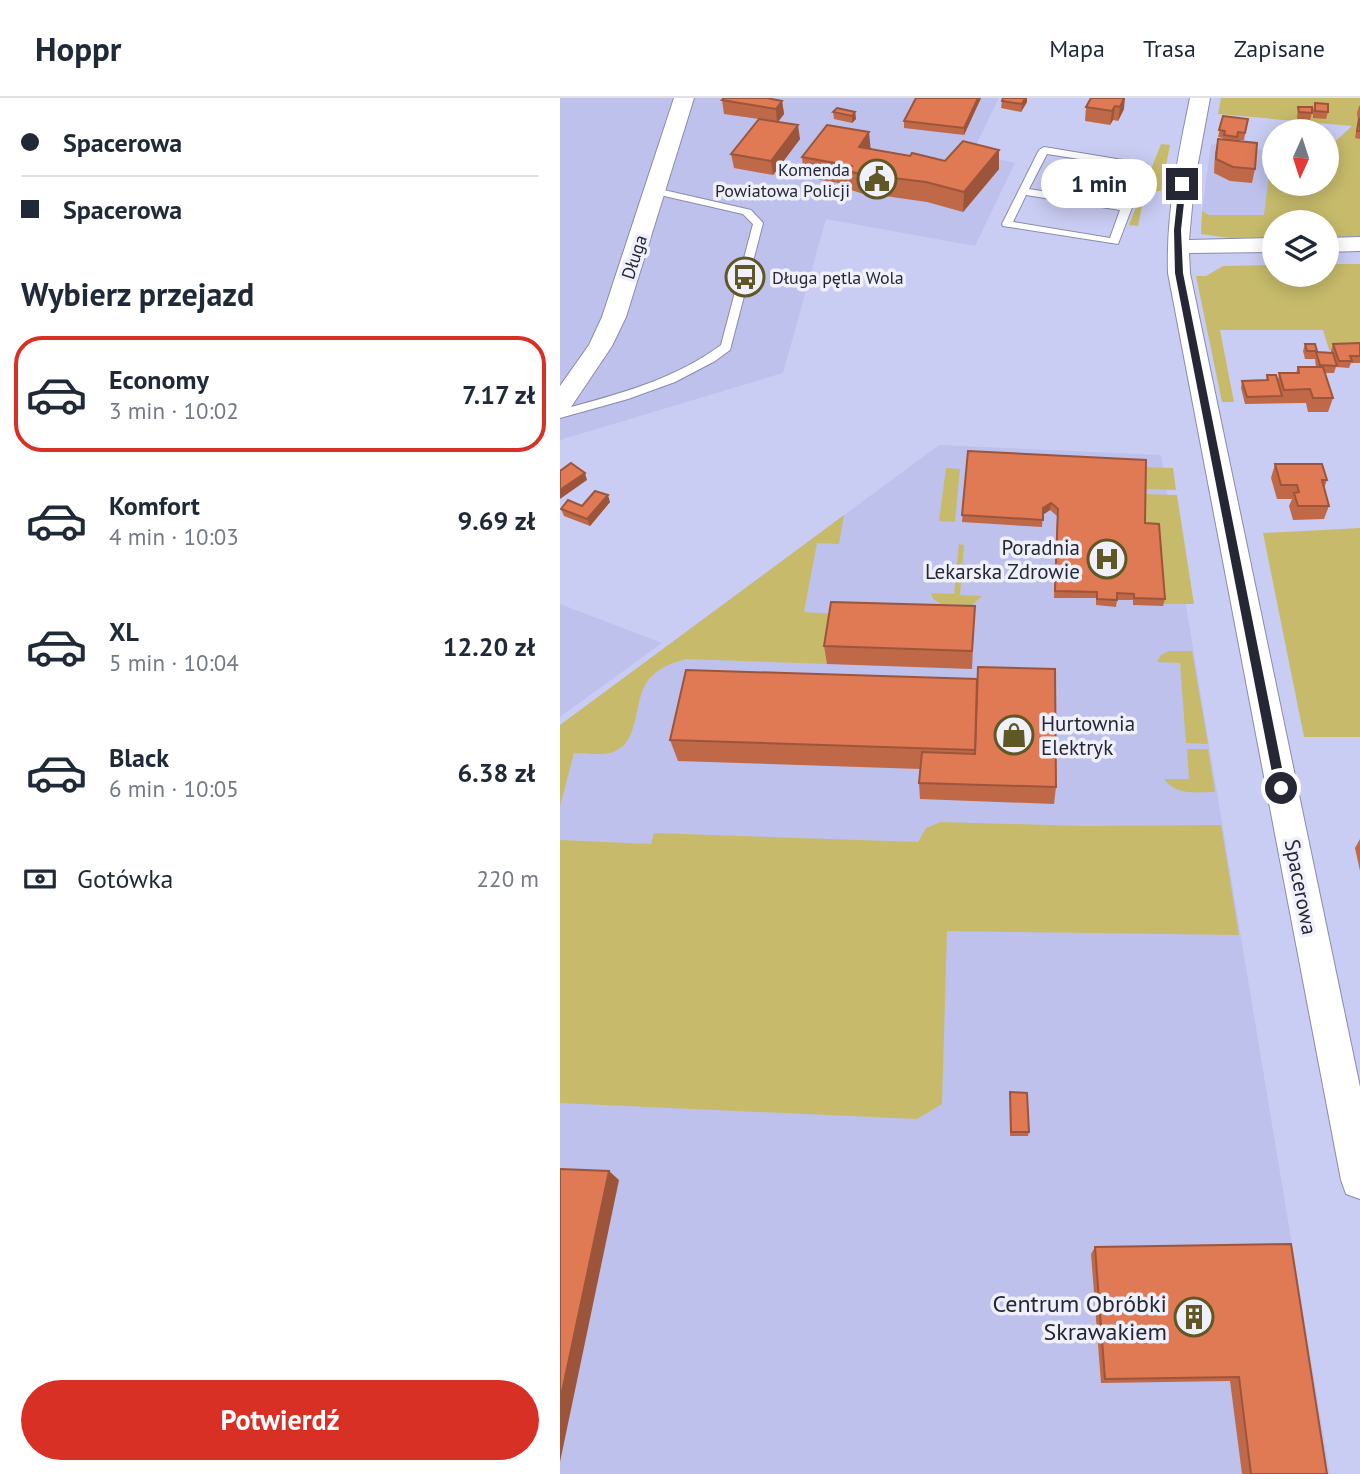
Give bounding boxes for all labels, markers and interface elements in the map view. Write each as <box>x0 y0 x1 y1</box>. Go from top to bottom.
text: Hoppr <box>35 27 121 70</box>
text: Mapa <box>1049 33 1105 64</box>
text: Trasa <box>1143 33 1196 64</box>
text: Zapisane <box>1234 33 1325 64</box>
north arrow <box>1262 119 1339 196</box>
map controls <box>1262 119 1339 287</box>
text: Spacerowa <box>63 126 182 159</box>
place label: Komenda Powiatowa Policji <box>715 158 850 202</box>
public building icon: Komenda Powiatowa Policji <box>856 158 898 200</box>
callout: 1 min <box>1042 160 1158 208</box>
route end <box>1166 168 1198 200</box>
text: 1 min <box>1071 169 1127 198</box>
text: Spacerowa <box>63 193 182 226</box>
button: layers <box>1262 210 1339 287</box>
street label: Długa <box>616 232 652 282</box>
bus stop icon: Długa pętla Wola <box>724 256 766 298</box>
place label: Długa pętla Wola <box>772 266 904 289</box>
text: Wybierz przejazd <box>21 273 254 315</box>
icon: car <box>25 363 88 426</box>
text: Economy <box>109 363 209 396</box>
text: 7.17 zł <box>462 378 535 411</box>
text: 3 min · 10:02 <box>109 396 239 425</box>
icon: car <box>25 489 88 552</box>
text: Komfort <box>109 489 200 522</box>
text: 9.69 zł <box>458 504 535 537</box>
text: 4 min · 10:03 <box>109 522 239 551</box>
place label: Poradnia Lekarska Zdrowie <box>925 534 1080 585</box>
hospital icon: Poradnia Lekarska Zdrowie <box>1086 538 1128 580</box>
icon: car <box>25 615 88 678</box>
text: XL <box>109 615 139 648</box>
text: 12.20 zł <box>443 630 535 663</box>
text: 5 min · 10:04 <box>109 648 239 677</box>
place label: Hurtownia Elektryk <box>1041 710 1135 761</box>
shop icon: Hurtownia Elektryk <box>993 714 1035 756</box>
icon: car <box>25 741 88 804</box>
text: Black <box>109 741 169 774</box>
text: 6.38 zł <box>458 756 535 789</box>
route start <box>1265 772 1297 804</box>
text: 6 min · 10:05 <box>109 774 239 803</box>
street label: Spacerowa <box>1279 837 1323 937</box>
icon: cash <box>21 860 59 898</box>
text: Gotówka <box>77 862 174 895</box>
text: 220 m <box>477 864 539 893</box>
place label: Centrum Obróbki Skrawakiem <box>992 1288 1167 1347</box>
building icon: Centrum Obróbki Skrawakiem <box>1173 1296 1215 1338</box>
button: Potwierdź <box>21 1380 539 1460</box>

